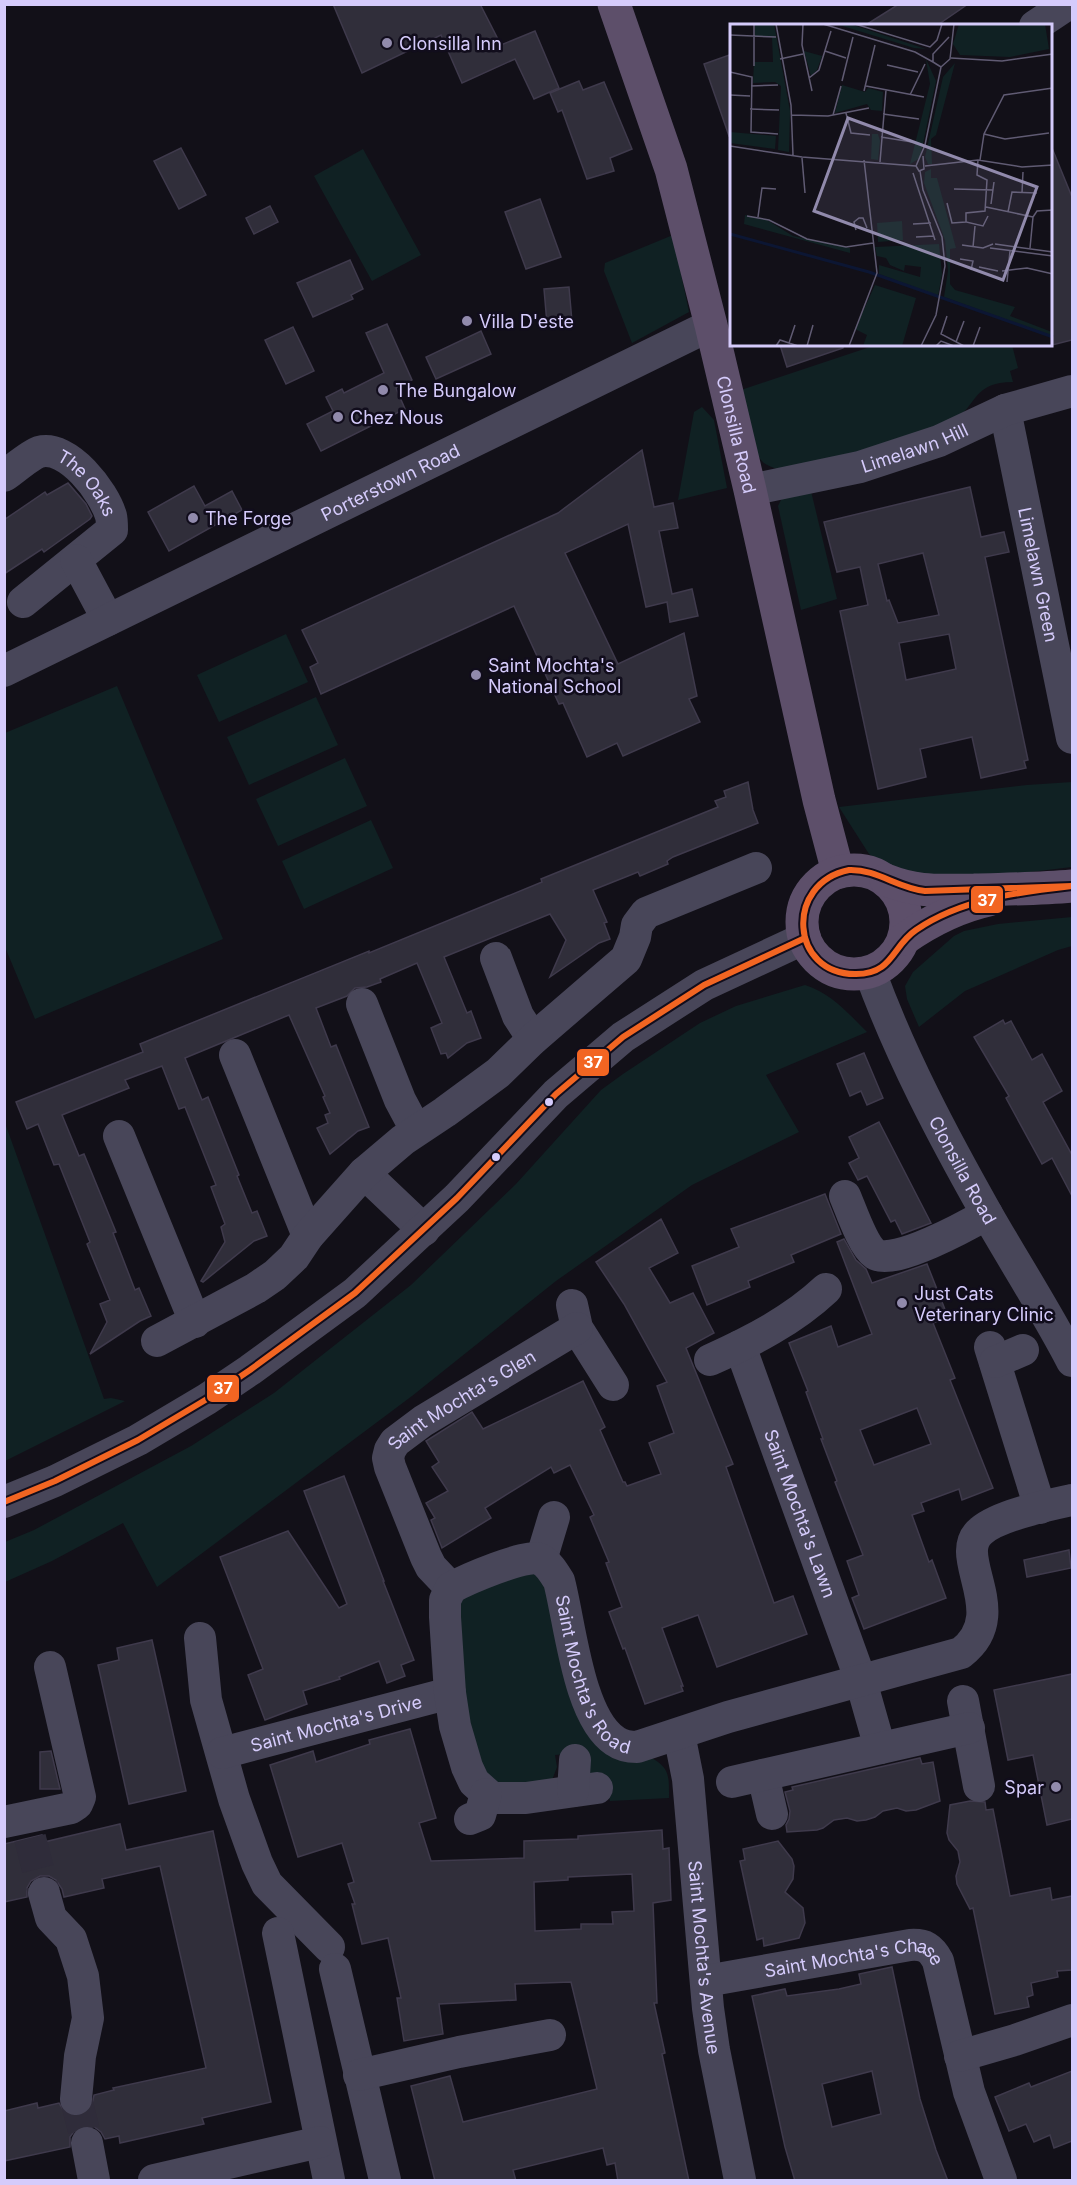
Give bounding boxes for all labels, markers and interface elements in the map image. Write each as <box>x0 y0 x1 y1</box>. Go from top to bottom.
inset map <box>730 24 1053 346</box>
place label: Clonsilla Inn <box>399 33 502 54</box>
marker: Clonsilla Inn <box>380 36 394 50</box>
place label: Villa D'este <box>479 311 574 332</box>
marker: Villa D'este <box>460 314 474 328</box>
street label: Clonsilla Road <box>713 373 761 495</box>
place label: The Bungalow <box>395 380 517 401</box>
marker: The Bungalow <box>376 383 390 397</box>
place label: Chez Nous <box>350 407 444 428</box>
marker: Chez Nous <box>331 410 345 424</box>
street label: Limelawn Hill <box>858 419 971 476</box>
street label: Porterstown Road <box>317 439 463 525</box>
street label: The Oaks <box>54 445 121 519</box>
street label: Limelawn Green <box>1015 505 1063 644</box>
place label: The Forge <box>205 508 292 529</box>
marker: The Forge <box>186 511 200 525</box>
place label: Saint Mochta's National School <box>488 655 621 697</box>
marker: Saint Mochta's National School <box>469 668 483 682</box>
line badge: 37 <box>970 885 1004 914</box>
text: 37 <box>977 890 997 910</box>
line badge: 37 <box>576 1048 610 1077</box>
text: 37 <box>583 1052 603 1072</box>
unlabelled marker <box>543 1096 555 1108</box>
street label: Clonsilla Road <box>925 1112 1001 1228</box>
unlabelled marker <box>490 1151 502 1163</box>
place label: Just Cats Veterinary Clinic <box>914 1283 1054 1325</box>
marker: Just Cats Veterinary Clinic <box>895 1296 909 1310</box>
street label: Saint Mochta's Glen <box>383 1345 539 1453</box>
line badge: 37 <box>206 1374 240 1403</box>
text: 37 <box>213 1378 233 1398</box>
street label: Saint Mochta's Lawn <box>760 1426 840 1600</box>
street label: Saint Mochta's Road <box>552 1593 633 1757</box>
street label: Saint Mochta's Drive <box>248 1690 424 1756</box>
place label: Spar <box>1004 1777 1044 1798</box>
marker: Spar <box>1049 1780 1063 1794</box>
street label: Saint Mochta's Avenue <box>685 1859 725 2056</box>
text: Saint Mochta's Chase <box>762 1934 949 1981</box>
street label: Saint Mochta's Chase <box>755 1961 941 1983</box>

